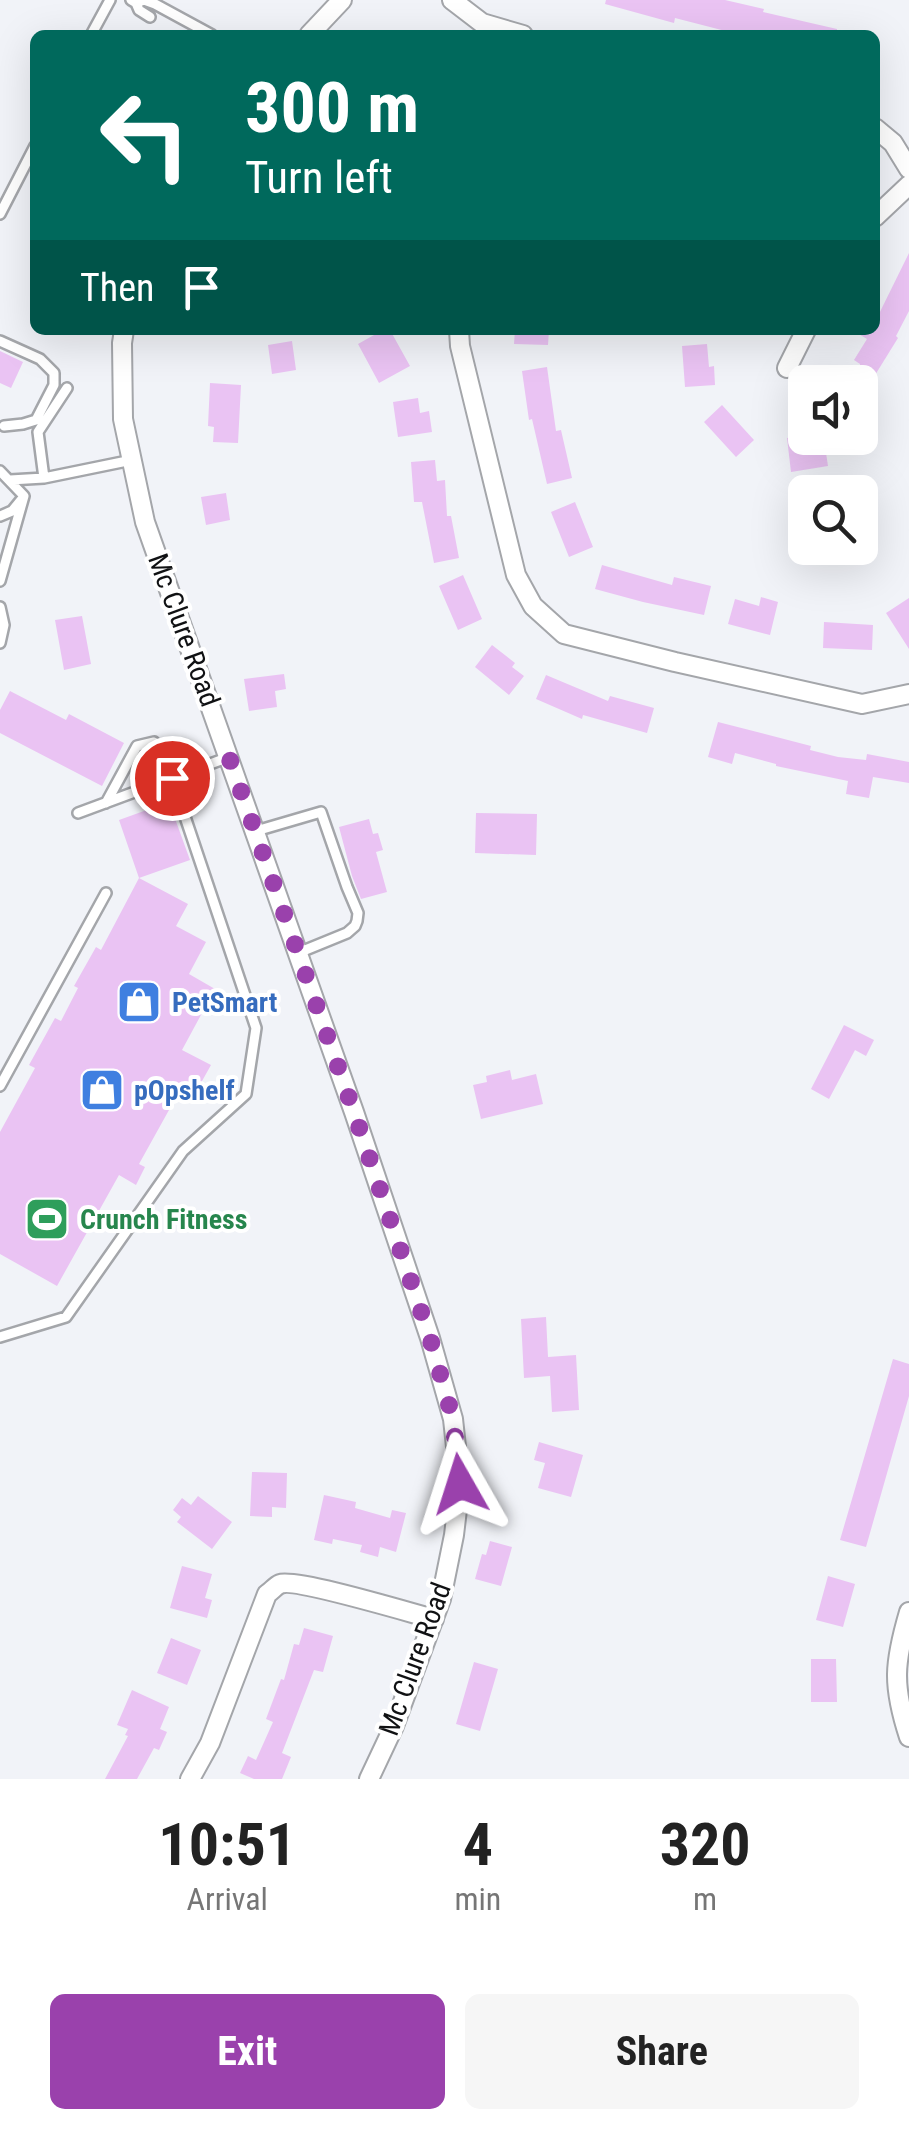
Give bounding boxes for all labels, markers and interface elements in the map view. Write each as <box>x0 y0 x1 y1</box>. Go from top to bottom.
text: 300 m <box>245 67 419 149</box>
icon: left <box>80 70 210 200</box>
text: Turn left <box>245 151 393 204</box>
icon: arrive <box>174 260 229 315</box>
text: Then <box>80 266 154 310</box>
map controls <box>788 365 878 565</box>
button: sound <box>788 365 878 455</box>
button: search <box>788 475 878 565</box>
street label: Mc Clure Road <box>141 549 227 711</box>
pin <box>130 736 215 821</box>
icon: arrive <box>145 751 200 806</box>
shop icon: PetSmart <box>116 979 162 1025</box>
place label: PetSmart <box>172 986 277 1019</box>
shop icon: pOpshelf <box>79 1067 125 1113</box>
place label: pOpshelf <box>134 1074 235 1107</box>
sports icon: Crunch Fitness <box>24 1196 70 1242</box>
place label: Crunch Fitness <box>80 1203 247 1236</box>
position arrow <box>408 1432 512 1536</box>
street label: Mc Clure Road <box>372 1578 458 1740</box>
text: 10:51 <box>158 1809 296 1880</box>
text: 4 <box>463 1809 493 1880</box>
text: 320 <box>660 1809 751 1880</box>
text: Arrival <box>186 1880 268 1918</box>
text: min <box>454 1880 501 1918</box>
text: m <box>693 1880 717 1918</box>
button: Exit <box>50 1994 445 2109</box>
button: Share <box>465 1994 859 2109</box>

